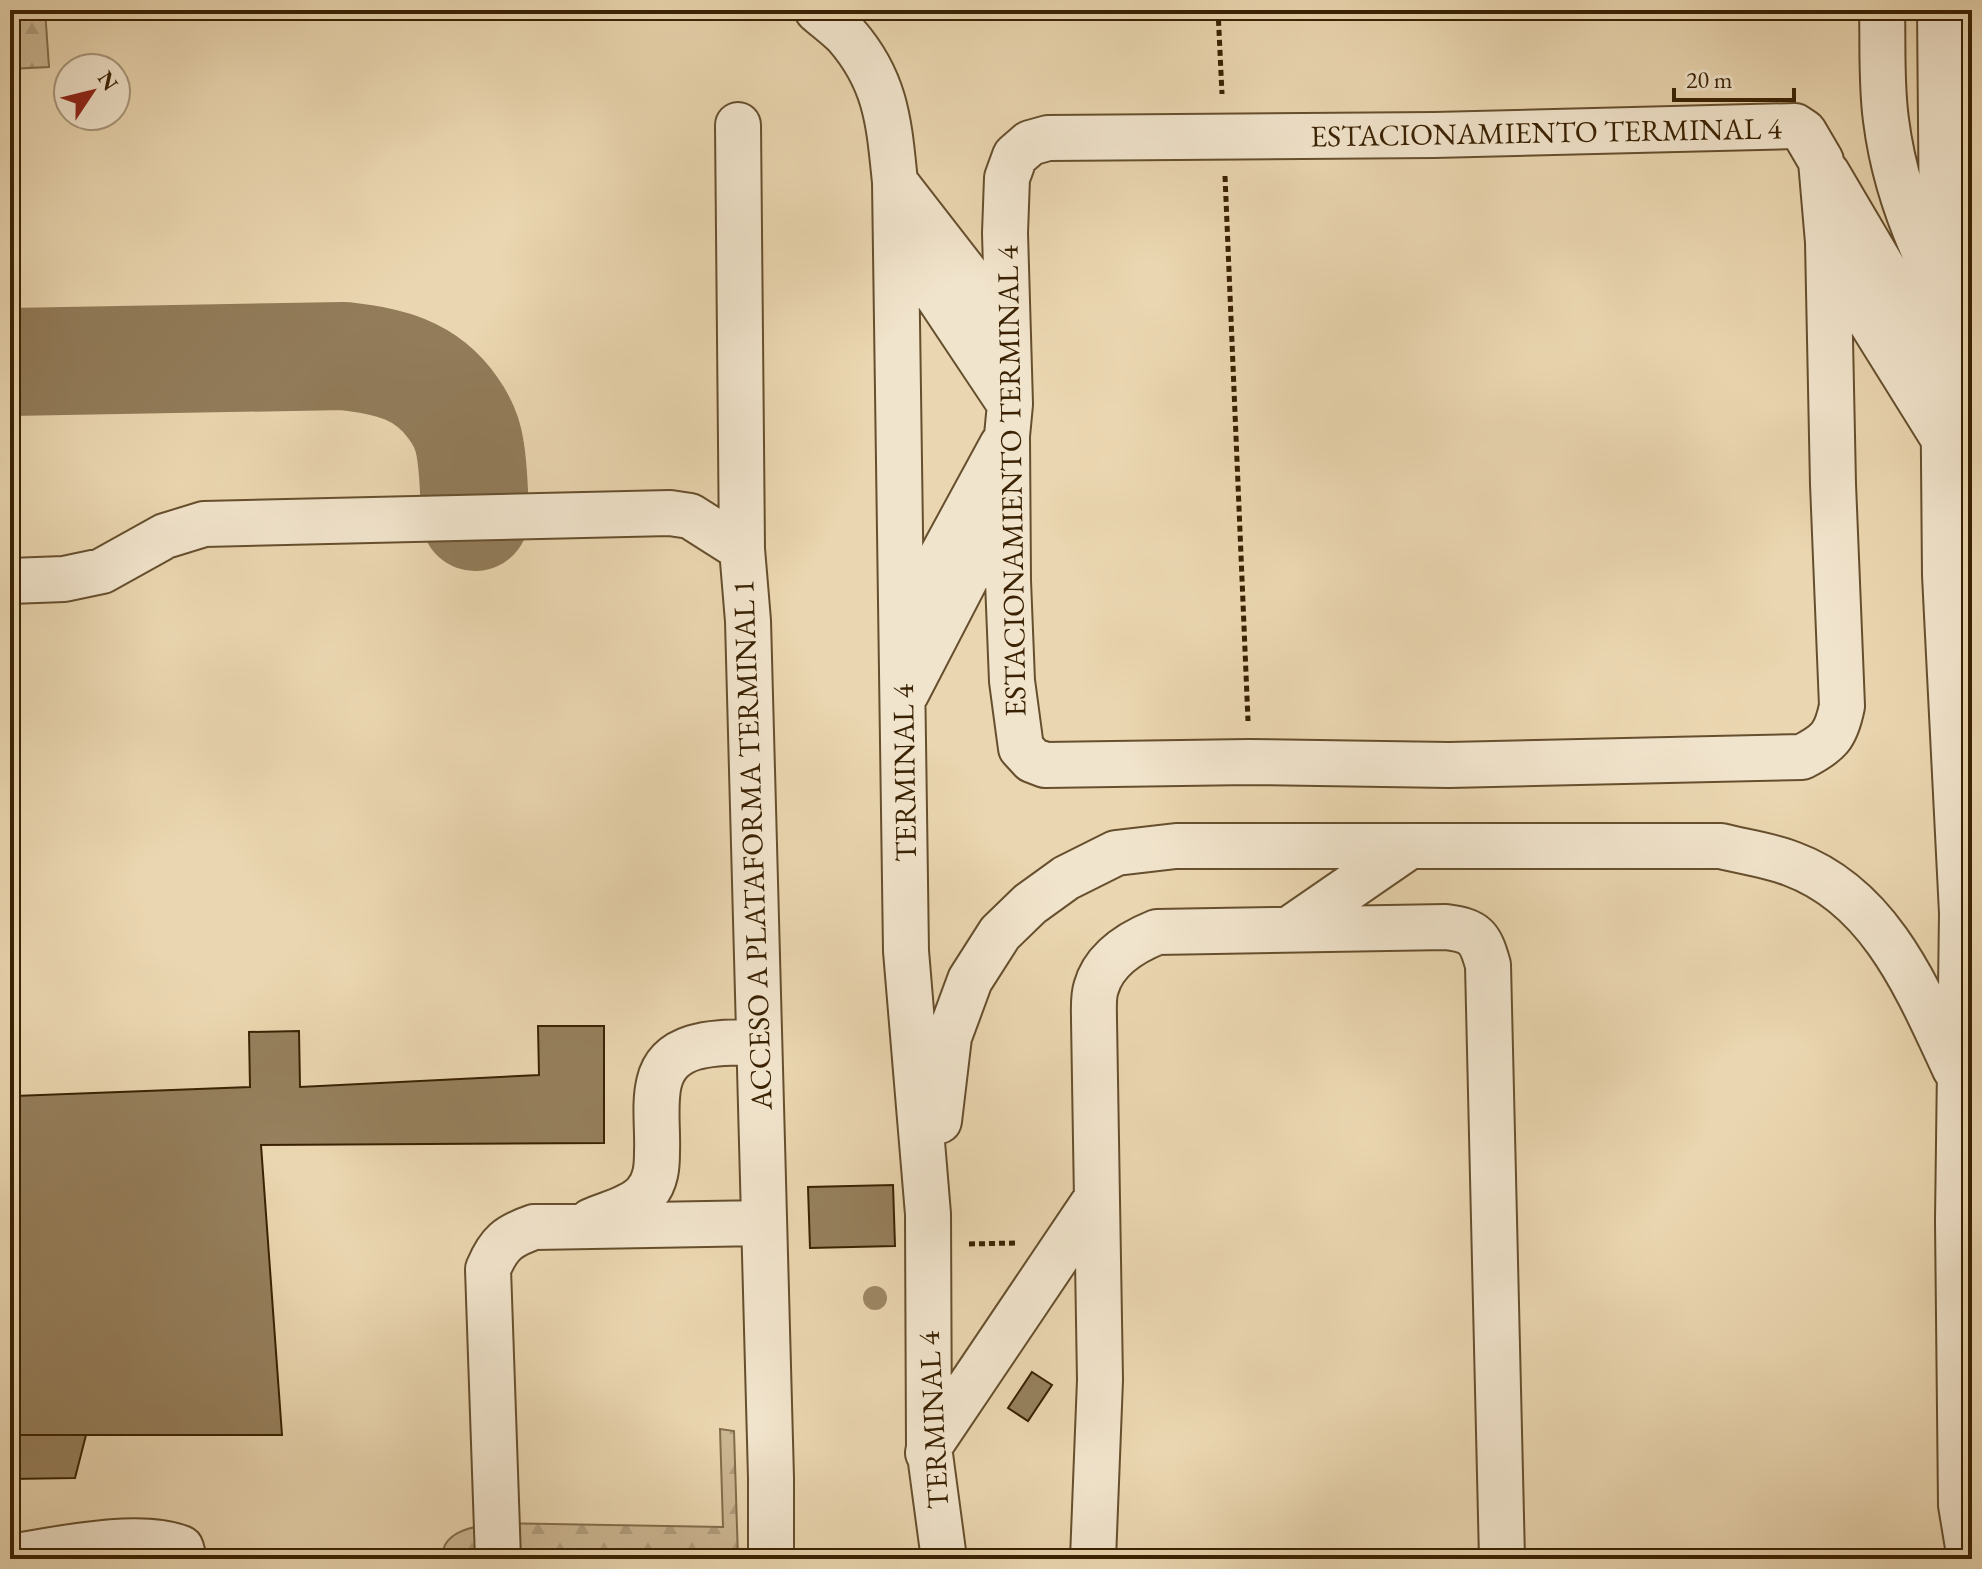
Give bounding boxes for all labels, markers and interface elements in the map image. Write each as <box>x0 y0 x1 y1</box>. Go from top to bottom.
north arrow <box>52 52 132 132</box>
scale bar <box>1674 52 1794 102</box>
text: 20 m <box>1686 64 1733 95</box>
text: N <box>91 65 125 97</box>
street label: ESTACIONAMIENTO TERMINAL 4 <box>1310 108 1783 156</box>
street label: ESTACIONAMIENTO TERMINAL 4 <box>987 244 1035 717</box>
street label: ACCESO A PLATAFORMA TERMINAL 1 <box>723 579 781 1112</box>
street label: TERMINAL 4 <box>883 683 925 862</box>
street label: TERMINAL 4 <box>909 1329 957 1510</box>

